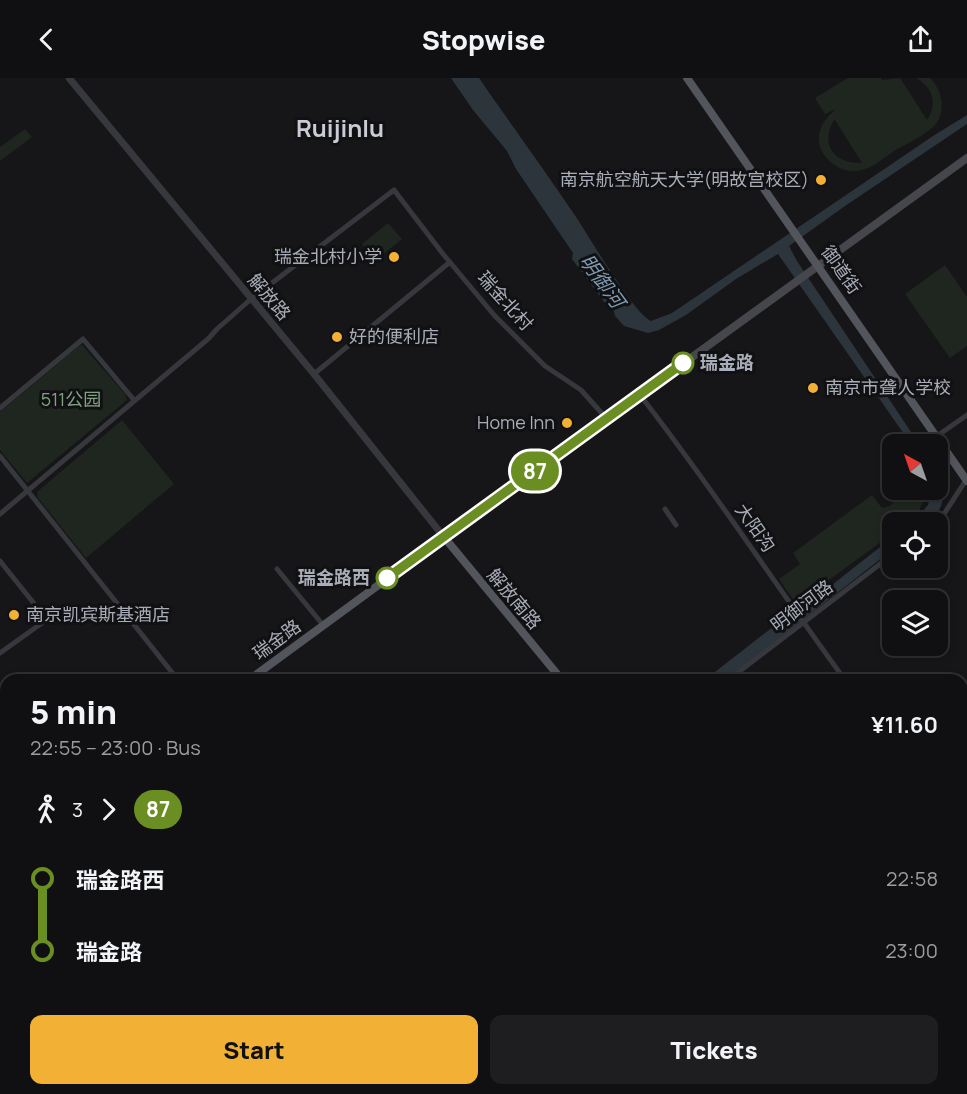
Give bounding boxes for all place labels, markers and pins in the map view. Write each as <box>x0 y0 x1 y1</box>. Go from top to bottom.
place label: 南京航空航天大学(明故宫校区) <box>560 167 809 191</box>
marker: 南京航空航天大学(明故宫校区) <box>814 173 828 187</box>
place label: 瑞金北村小学 <box>274 244 382 268</box>
marker: 瑞金北村小学 <box>387 250 401 264</box>
place label: 好的便利店 <box>349 324 439 348</box>
marker: 好的便利店 <box>330 330 344 344</box>
place label: 瑞金路 <box>700 350 754 374</box>
marker: 瑞金路 <box>672 352 694 374</box>
place label: 南京市聋人学校 <box>825 375 951 399</box>
marker: 南京市聋人学校 <box>806 381 820 395</box>
place label: Home Inn <box>477 410 555 434</box>
marker: Home Inn <box>560 416 574 430</box>
place label: 瑞金路西 <box>298 565 370 589</box>
marker: 瑞金路西 <box>376 567 398 589</box>
place label: 南京凯宾斯基酒店 <box>26 602 170 626</box>
marker: 南京凯宾斯基酒店 <box>7 608 21 622</box>

